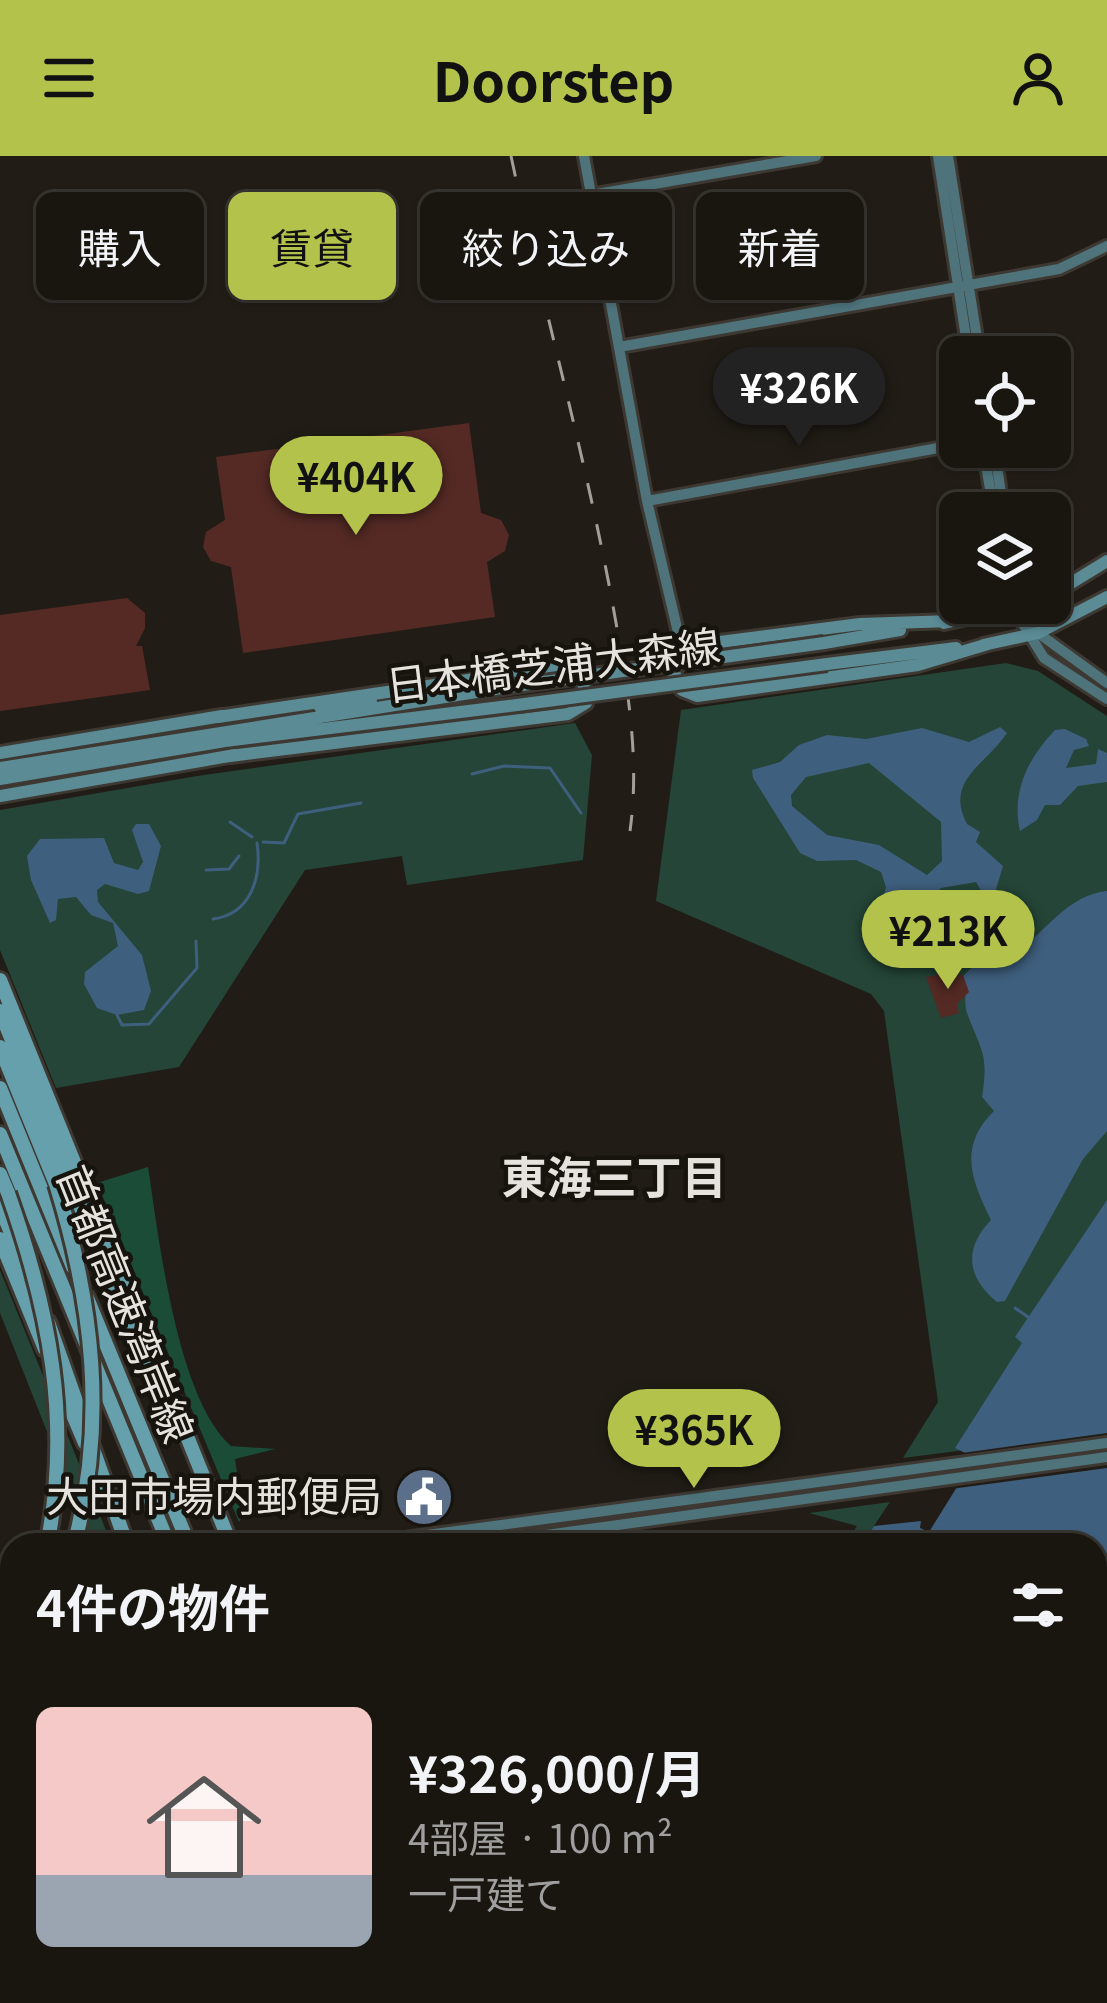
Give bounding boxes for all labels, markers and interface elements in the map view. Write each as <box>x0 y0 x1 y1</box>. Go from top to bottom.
text: Doorstep <box>433 39 674 118</box>
icon: menu <box>36 45 102 111</box>
icon: person <box>1005 45 1071 111</box>
chip: 購入 <box>36 192 204 300</box>
chip: 賃貸 <box>228 192 396 300</box>
chip: 絞り込み <box>420 192 672 300</box>
chip: 新着 <box>696 192 864 300</box>
map controls <box>939 336 1071 624</box>
button: locate <box>939 336 1071 468</box>
pin: ¥326K <box>715 347 883 449</box>
text: ¥326K <box>740 358 858 414</box>
pin: ¥404K <box>272 436 440 538</box>
text: ¥404K <box>297 447 415 503</box>
button: layers <box>939 492 1071 624</box>
street label: 日本橋芝浦大森線 <box>382 612 723 713</box>
pin: ¥213K <box>864 890 1032 992</box>
text: ¥213K <box>889 901 1007 957</box>
district label: 東海三丁目 <box>501 1142 727 1207</box>
street label: 首都高速湾岸線 <box>45 1155 212 1450</box>
pin: ¥365K <box>610 1389 778 1491</box>
text: ¥365K <box>635 1400 753 1456</box>
place label: 大田市場内郵便局 <box>46 1463 382 1524</box>
public building icon: 大田市場内郵便局 <box>393 1466 455 1528</box>
text: 4件の物件 <box>36 1568 270 1642</box>
icon: filters <box>1005 1572 1071 1638</box>
text: ¥326,000/月 <box>408 1734 706 1808</box>
icon: home <box>132 1755 276 1899</box>
text: 4部屋 · 100 m² <box>408 1808 673 1864</box>
text: 一戸建て <box>408 1864 564 1920</box>

